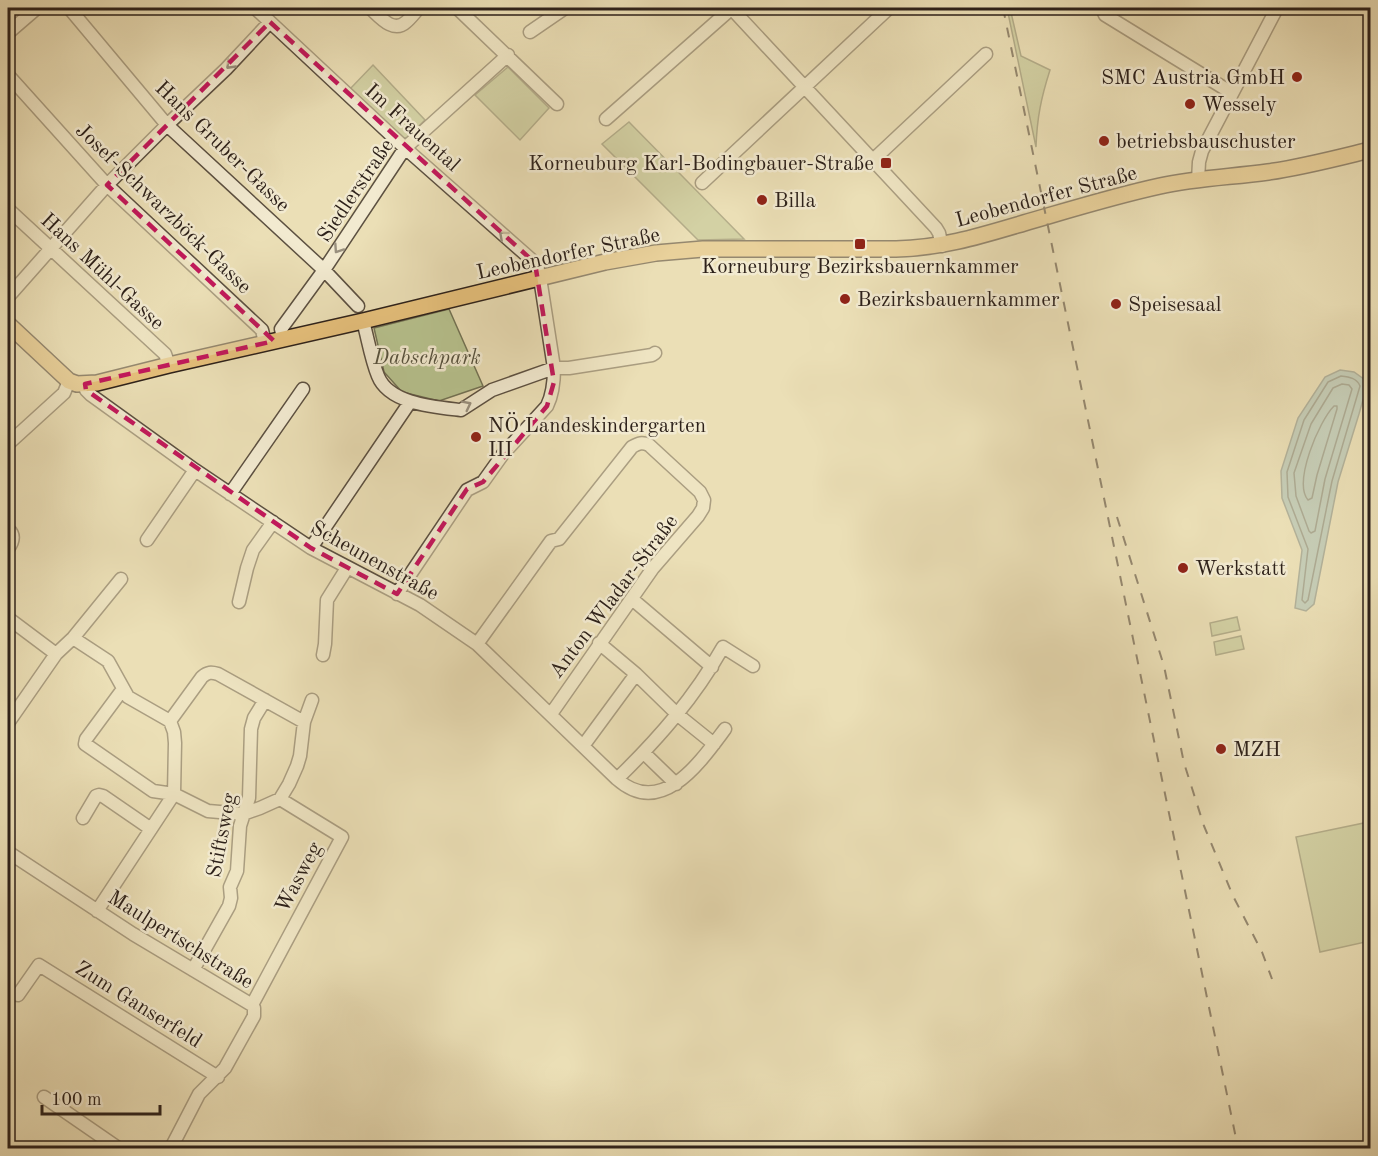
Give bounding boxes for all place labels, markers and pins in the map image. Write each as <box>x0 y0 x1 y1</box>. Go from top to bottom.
place label: SMC Austria GmbH <box>1101 68 1285 89</box>
marker: SMC Austria GmbH <box>1290 70 1304 84</box>
place label: Wessely <box>1202 95 1277 116</box>
marker: Wessely <box>1183 97 1197 111</box>
place label: betriebsbauschuster <box>1116 132 1296 153</box>
marker: betriebsbauschuster <box>1097 134 1111 148</box>
place label: Korneuburg Karl-Bodingbauer-Straße <box>528 154 874 175</box>
marker: Korneuburg Karl-Bodingbauer-Straße <box>879 156 893 170</box>
place label: Billa <box>774 191 816 212</box>
marker: Billa <box>755 193 769 207</box>
marker: Korneuburg Bezirksbauernkammer <box>853 237 867 251</box>
place label: Korneuburg Bezirksbauernkammer <box>701 257 1019 278</box>
place label: Bezirksbauernkammer <box>857 290 1060 311</box>
marker: Bezirksbauernkammer <box>838 292 852 306</box>
place label: Speisesaal <box>1128 295 1222 316</box>
marker: Speisesaal <box>1109 297 1123 311</box>
place label: NÖ Landeskindergarten III <box>488 412 706 461</box>
marker: NÖ Landeskindergarten III <box>469 430 483 444</box>
place label: Werkstatt <box>1195 559 1286 580</box>
marker: Werkstatt <box>1176 561 1190 575</box>
place label: MZH <box>1233 740 1281 761</box>
marker: MZH <box>1214 742 1228 756</box>

